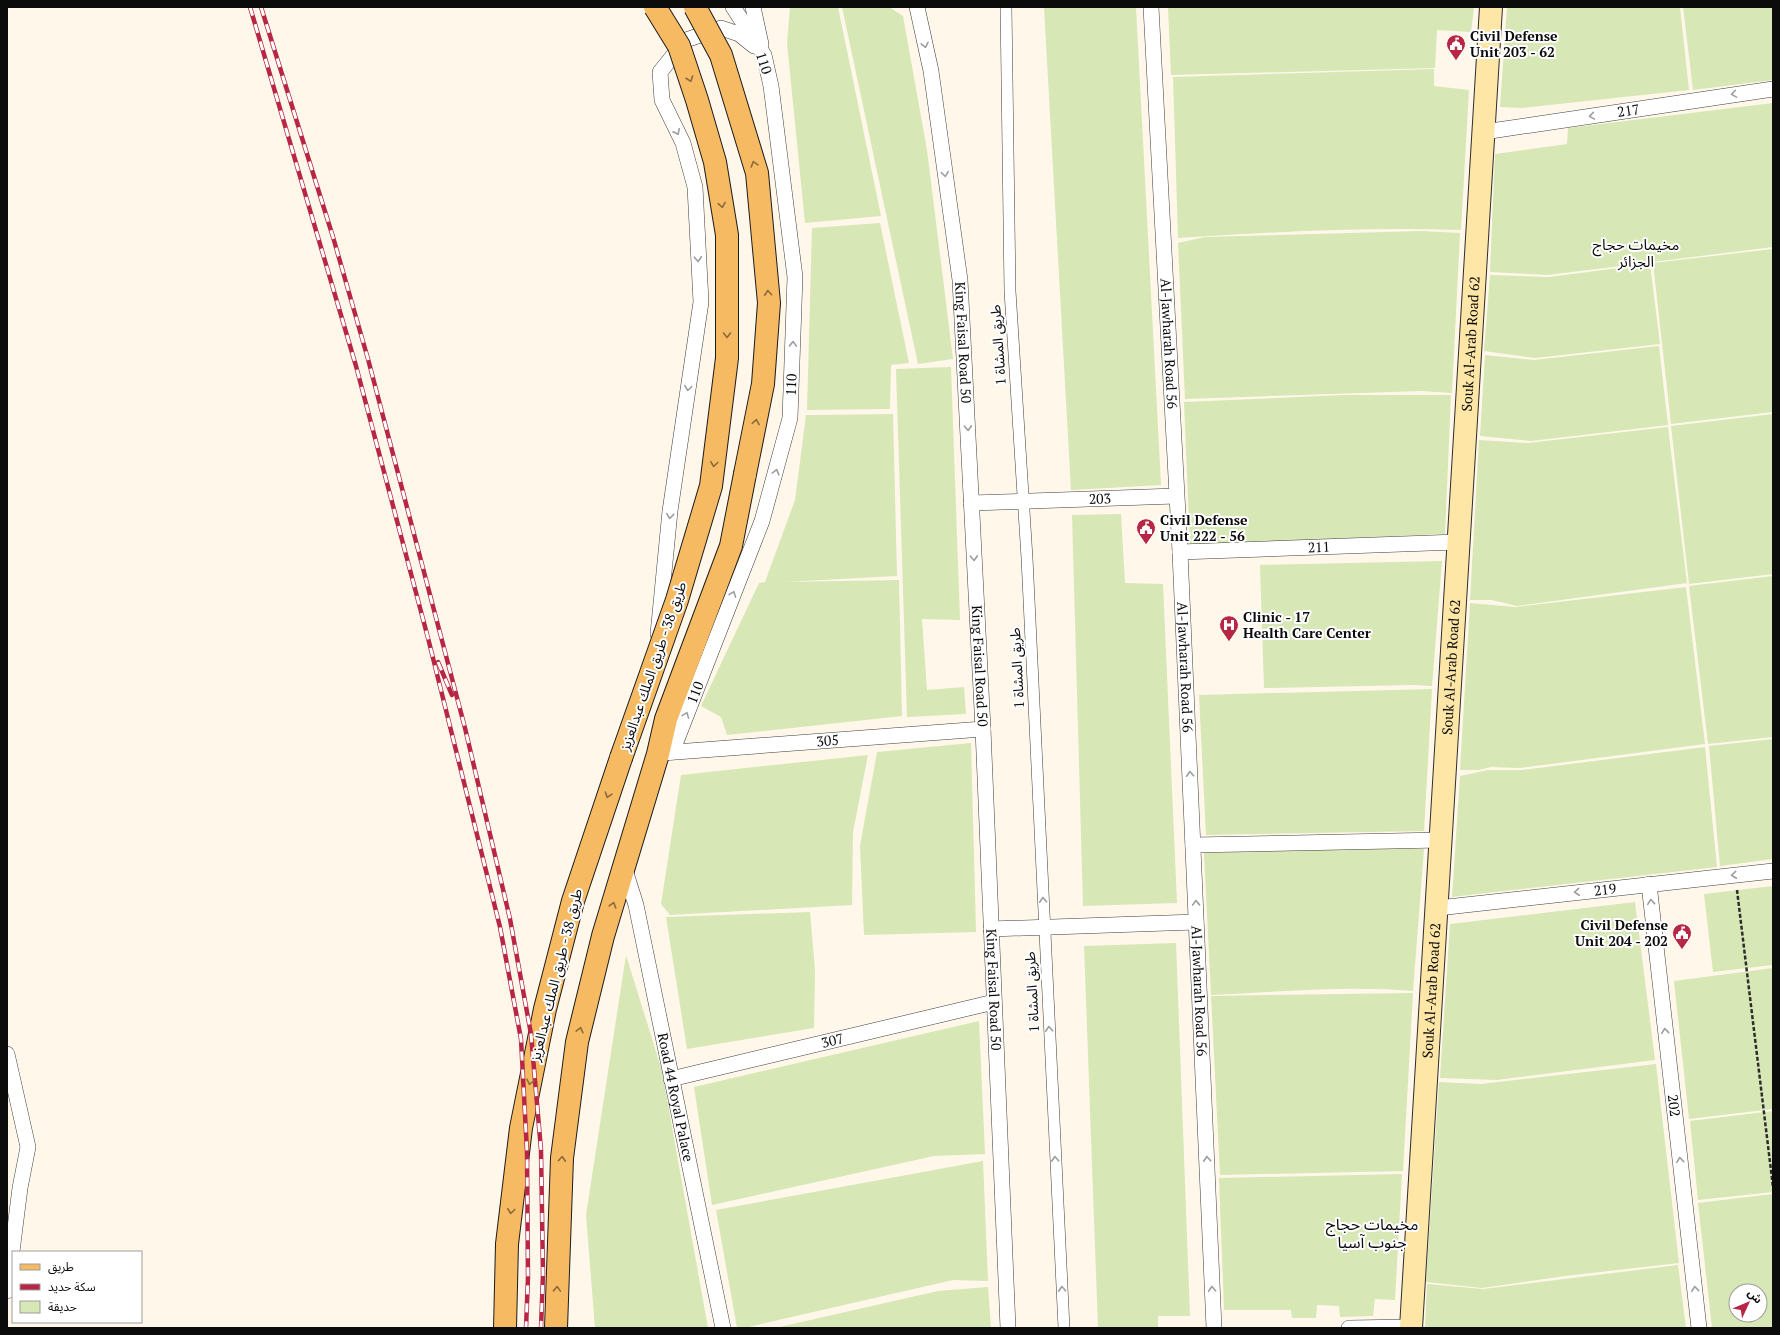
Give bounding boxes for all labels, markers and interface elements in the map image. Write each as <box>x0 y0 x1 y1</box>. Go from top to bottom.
place label: Civil Defense Unit 203 - 62 <box>1470 26 1558 61</box>
public building icon: Civil Defense Unit 203 - 62 <box>1445 33 1467 61</box>
one-way arrow <box>921 42 929 48</box>
street label: 110 <box>752 49 777 76</box>
one-way arrow <box>685 76 694 83</box>
one-way arrow <box>1731 89 1738 98</box>
street label: 217 <box>1616 99 1641 121</box>
one-way arrow <box>1589 111 1595 120</box>
one-way arrow <box>672 127 680 135</box>
one-way arrow <box>750 160 759 167</box>
one-way arrow <box>940 170 949 177</box>
one-way arrow <box>718 202 726 208</box>
district label: مخيمات حجاج الجزائر <box>1593 234 1679 271</box>
one-way arrow <box>694 256 703 262</box>
street label: Souk Al-Arab Road 62 <box>1457 276 1484 412</box>
street label: Al-Jawharah Road 56 <box>1156 278 1182 410</box>
street label: King Faisal Road 50 <box>951 281 976 404</box>
one-way arrow <box>764 290 773 296</box>
street label: طريق المشاة 1 <box>985 304 1011 386</box>
one-way arrow <box>723 332 731 338</box>
one-way arrow <box>788 341 797 347</box>
street label: 110 <box>781 373 801 396</box>
one-way arrow <box>684 385 693 391</box>
one-way arrow <box>751 419 759 425</box>
one-way arrow <box>963 425 972 431</box>
one-way arrow <box>710 461 719 467</box>
one-way arrow <box>771 468 779 475</box>
street label: 203 <box>1088 488 1111 508</box>
place label: Civil Defense Unit 222 - 56 <box>1160 510 1248 545</box>
one-way arrow <box>665 513 674 519</box>
public building icon: Civil Defense Unit 222 - 56 <box>1135 517 1157 545</box>
street label: 211 <box>1307 537 1330 556</box>
one-way arrow <box>970 555 978 561</box>
street label: طريق 38 - طريق الملك عبدالعزيز <box>614 579 691 754</box>
one-way arrow <box>729 591 737 598</box>
street label: Souk Al-Arab Road 62 <box>1437 599 1464 735</box>
street label: Al-Jawharah Road 56 <box>1173 601 1198 733</box>
street label: King Faisal Road 50 <box>968 605 993 727</box>
place label: Clinic - 17 Health Care Center <box>1243 607 1371 642</box>
hospital icon: Clinic - 17 Health Care Center <box>1218 614 1240 642</box>
street label: طريق المشاة 1 <box>1005 627 1029 709</box>
street label: 110 <box>682 678 708 706</box>
one-way arrow <box>681 712 689 719</box>
street label: 305 <box>816 730 839 750</box>
one-way arrow <box>1186 771 1194 777</box>
one-way arrow <box>604 791 613 798</box>
one-way arrow <box>1731 871 1737 880</box>
street label: 219 <box>1593 878 1617 900</box>
street label: طريق 38 - طريق الملك عبدالعزيز <box>525 886 587 1065</box>
one-way arrow <box>1574 887 1580 896</box>
one-way arrow <box>1039 897 1047 903</box>
one-way arrow <box>1647 899 1656 905</box>
one-way arrow <box>1191 900 1200 906</box>
one-way arrow <box>608 901 617 908</box>
place label: Civil Defense Unit 204 - 202 <box>1575 915 1668 950</box>
street label: Souk Al-Arab Road 62 <box>1417 922 1445 1059</box>
public building icon: Civil Defense Unit 204 - 202 <box>1671 922 1693 950</box>
street label: Al-Jawharah Road 56 <box>1187 925 1212 1057</box>
street label: King Faisal Road 50 <box>982 928 1006 1051</box>
street label: طريق المشاة 1 <box>1020 951 1044 1033</box>
one-way arrow <box>1045 1026 1053 1032</box>
one-way arrow <box>575 1027 584 1034</box>
street label: 307 <box>819 1028 845 1052</box>
one-way arrow <box>1661 1028 1670 1034</box>
street label: Road 44 Royal Palace <box>654 1031 699 1163</box>
one-way arrow <box>527 1079 535 1085</box>
street label: 202 <box>1664 1093 1685 1118</box>
one-way arrow <box>557 1156 566 1162</box>
one-way arrow <box>1051 1156 1060 1162</box>
one-way arrow <box>1202 1156 1211 1162</box>
one-way arrow <box>1676 1157 1685 1163</box>
one-way arrow <box>507 1207 516 1214</box>
district label: مخيمات حجاج جنوب آسيا <box>1326 1213 1418 1253</box>
legend <box>12 1251 142 1323</box>
text: طريق <box>48 1259 74 1275</box>
text: سكة حديد <box>48 1279 96 1294</box>
north arrow <box>1728 1283 1768 1323</box>
one-way arrow <box>553 1286 562 1292</box>
one-way arrow <box>1057 1286 1066 1292</box>
one-way arrow <box>1208 1286 1217 1292</box>
one-way arrow <box>1691 1286 1700 1292</box>
text: ش <box>1745 1286 1765 1306</box>
text: حديقة <box>48 1299 77 1314</box>

